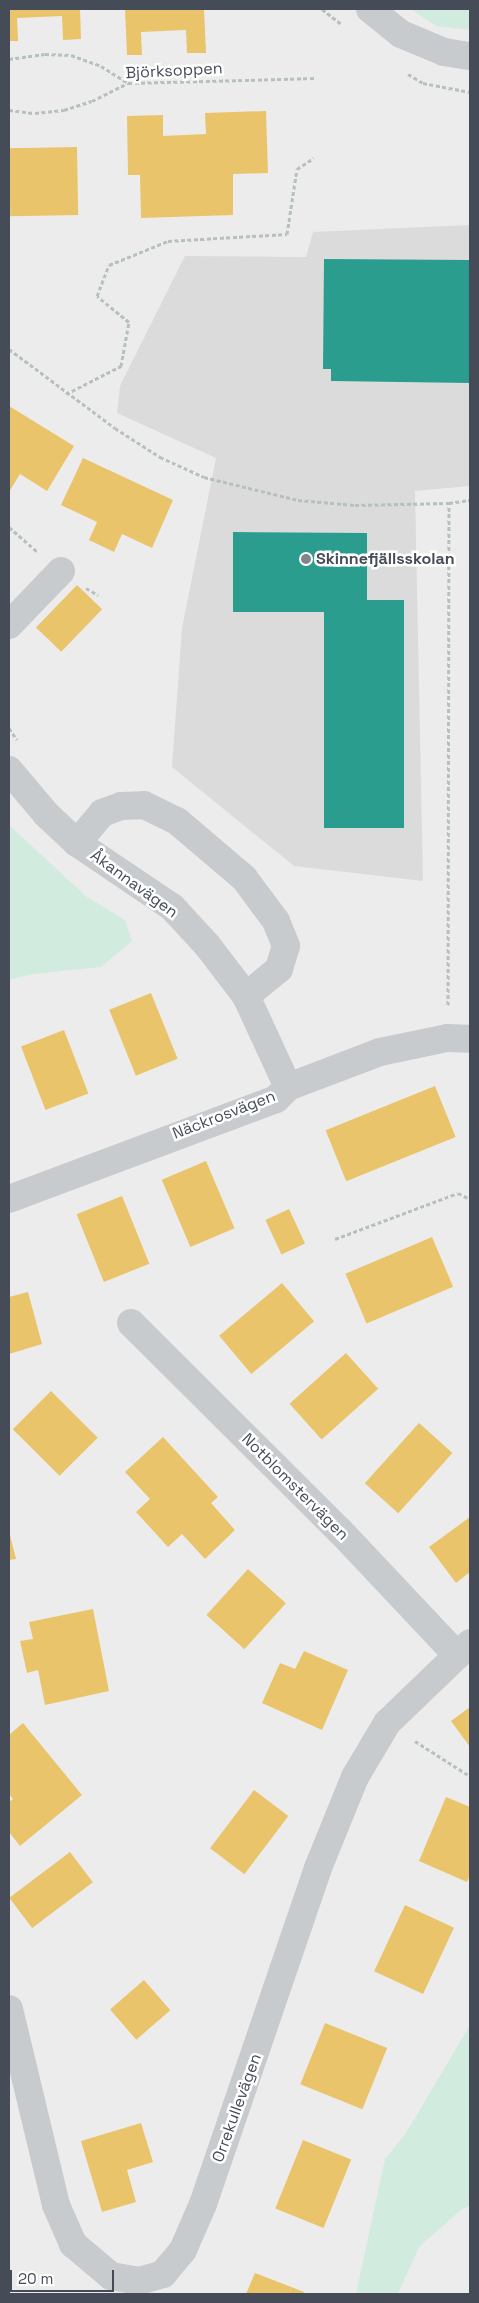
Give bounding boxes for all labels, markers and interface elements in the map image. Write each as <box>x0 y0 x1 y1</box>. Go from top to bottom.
street label: Björksoppen <box>125 59 223 83</box>
place label: Skinnefjällsskolan <box>316 549 455 569</box>
marker: Skinnefjällsskolan <box>300 553 312 565</box>
street label: Åkannavägen <box>87 846 181 922</box>
street label: Näckrosvägen <box>170 1087 278 1143</box>
street label: Notblomstervägen <box>238 1430 352 1544</box>
street label: Orrekullevägen <box>208 2051 266 2165</box>
scale bar <box>12 2260 116 2292</box>
text: 20 m <box>18 2269 53 2288</box>

